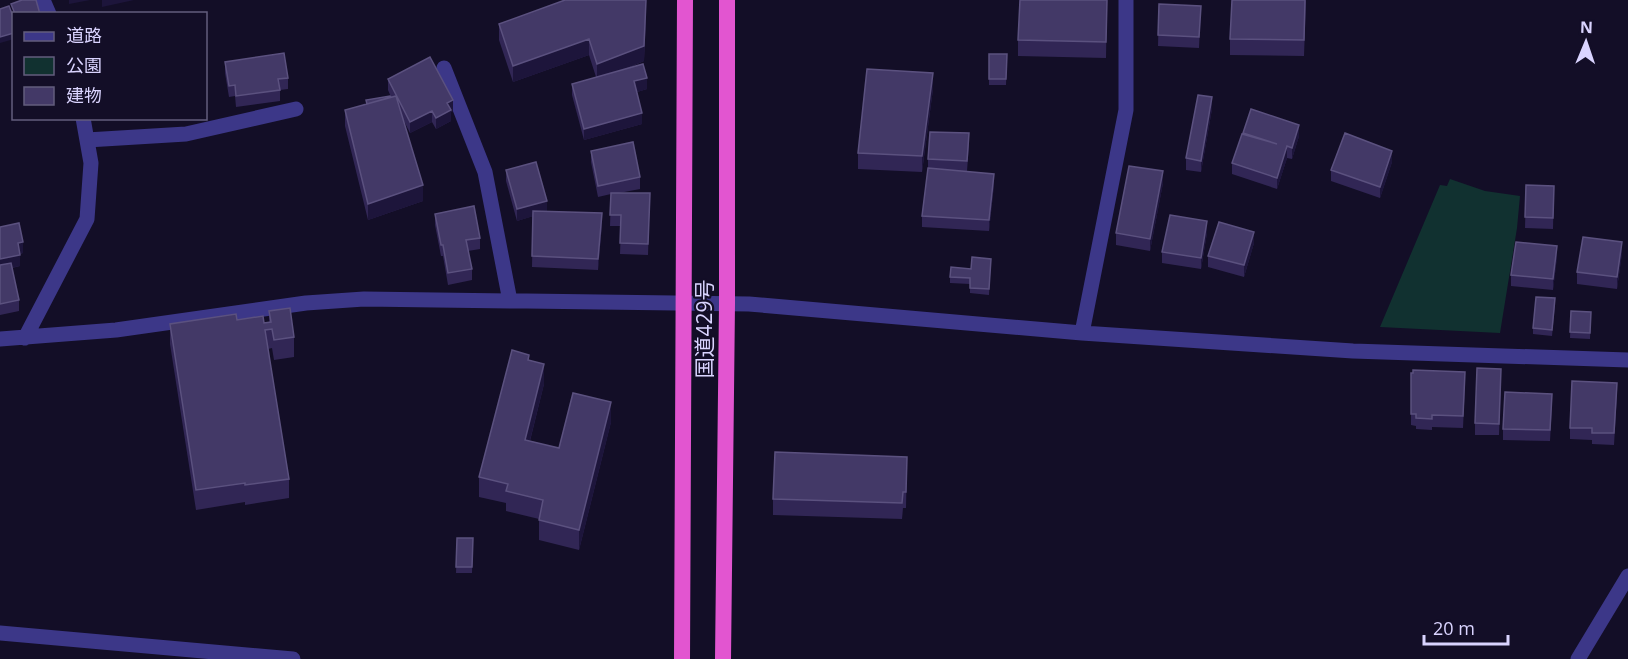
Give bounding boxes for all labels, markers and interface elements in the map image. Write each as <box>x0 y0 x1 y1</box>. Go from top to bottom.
legend <box>12 12 207 120</box>
north arrow <box>1556 12 1616 72</box>
text: N <box>1580 16 1593 38</box>
text: 道路 <box>66 23 102 47</box>
text: 公園 <box>66 53 102 77</box>
text: 建物 <box>66 83 102 107</box>
street label: 国道429号 <box>690 279 718 379</box>
scale bar <box>1424 608 1508 646</box>
text: 20 m <box>1433 616 1475 640</box>

